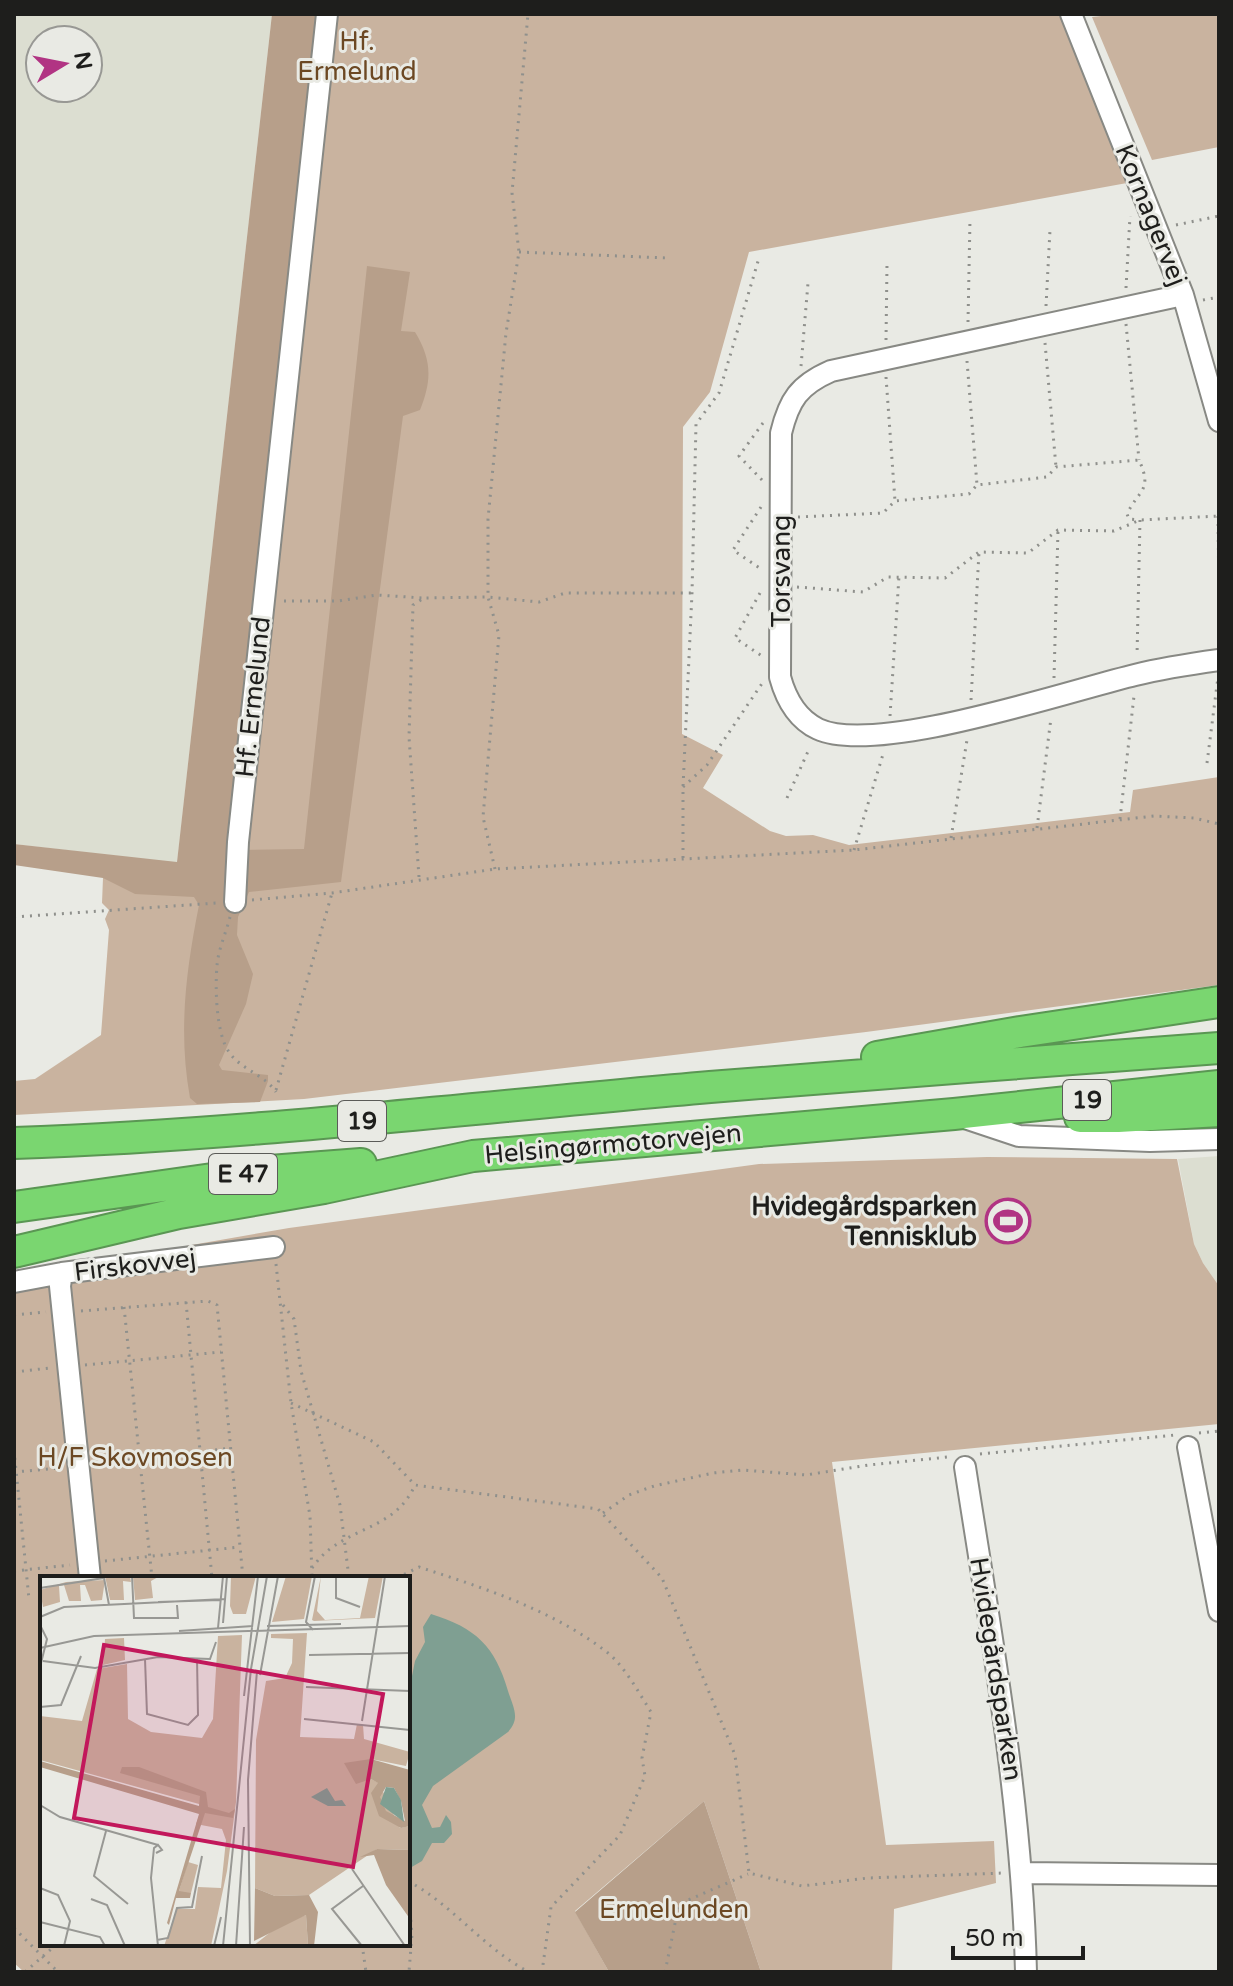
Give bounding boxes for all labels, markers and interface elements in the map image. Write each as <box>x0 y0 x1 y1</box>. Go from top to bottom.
north arrow <box>24 24 104 104</box>
park label: Hf. Ermelund <box>297 26 417 87</box>
text: N <box>68 50 97 72</box>
street label: Kornagervej <box>1109 140 1193 290</box>
street label: Torsvang <box>766 515 797 627</box>
street label: Hf. Ermelund <box>229 615 277 779</box>
road number: 19 <box>1063 1080 1111 1120</box>
road number: 19 <box>338 1101 386 1141</box>
street label: Helsingørmotorvejen <box>483 1117 743 1171</box>
road number: E 47 <box>209 1154 277 1194</box>
place label: Hvidegårdsparken Tennisklub <box>751 1191 977 1252</box>
sports icon: Hvidegårdsparken Tennisklub <box>984 1197 1032 1245</box>
street label: Firskovvej <box>72 1242 198 1288</box>
park label: H/F Skovmosen <box>37 1442 233 1473</box>
street label: Hvidegårdsparken <box>963 1555 1029 1783</box>
inset map <box>40 1576 410 1946</box>
park label: Ermelunden <box>599 1894 749 1925</box>
scale bar <box>953 1910 1083 1960</box>
text: 50 m <box>965 1924 1023 1953</box>

